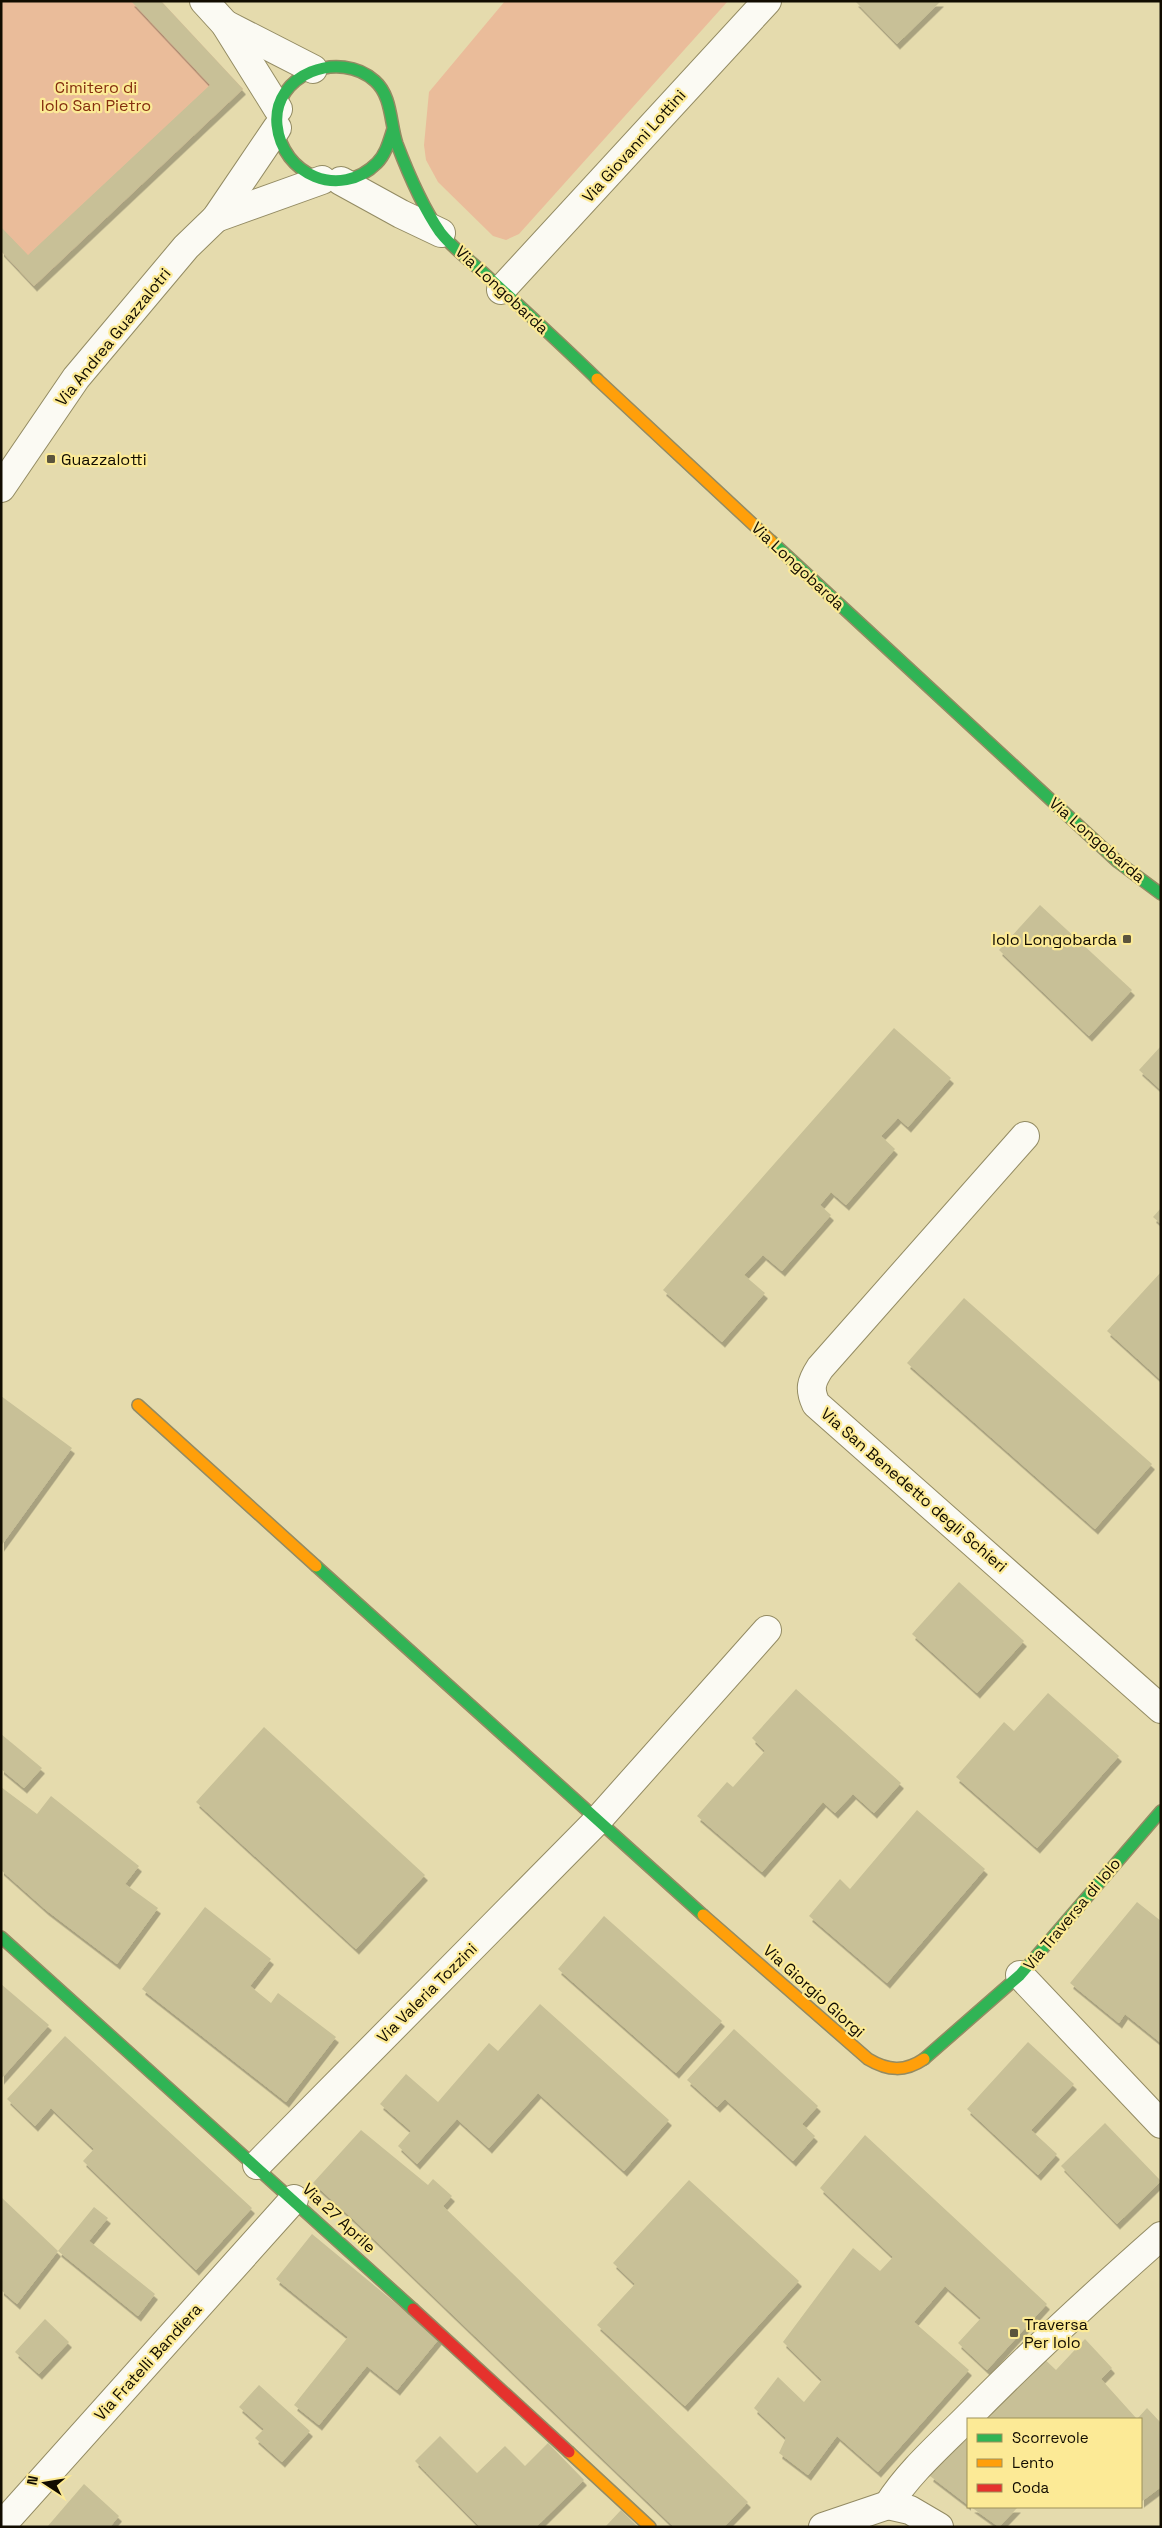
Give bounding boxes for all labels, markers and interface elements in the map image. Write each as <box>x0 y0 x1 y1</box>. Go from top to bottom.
park label: Cimitero di Iolo San Pietro <box>41 77 151 116</box>
street label: Via Giovanni Lottini <box>578 85 690 207</box>
street label: Via Longobarda <box>451 241 553 339</box>
street label: Via Andrea Guazzalotri <box>51 264 175 410</box>
place label: Guazzalotti <box>61 449 147 470</box>
marker: Guazzalotti <box>45 453 57 465</box>
street label: Via Longobarda <box>747 517 849 615</box>
street label: Via Longobarda <box>1045 793 1149 887</box>
place label: Iolo Longobarda <box>992 929 1117 950</box>
marker: Iolo Longobarda <box>1121 933 1133 945</box>
street label: Via San Benedetto degli Schieri <box>816 1403 1012 1577</box>
street label: Via Traversa di Iolo <box>1019 1853 1125 1975</box>
street label: Via Valeria Tozzini <box>372 1938 482 2048</box>
street label: Via Giorgio Giorgi <box>759 1940 869 2042</box>
street label: Via 27 Aprile <box>298 2179 380 2257</box>
street label: Via Fratelli Bandiera <box>90 2299 206 2425</box>
place label: Traversa Per Iolo <box>1024 2314 1088 2353</box>
marker: Traversa Per Iolo <box>1008 2327 1020 2339</box>
legend <box>967 2418 1142 2508</box>
text: Scorrevole <box>1012 2428 1089 2447</box>
text: Lento <box>1012 2453 1054 2472</box>
north arrow <box>20 2458 70 2508</box>
text: N <box>23 2474 42 2487</box>
text: Coda <box>1012 2478 1050 2497</box>

